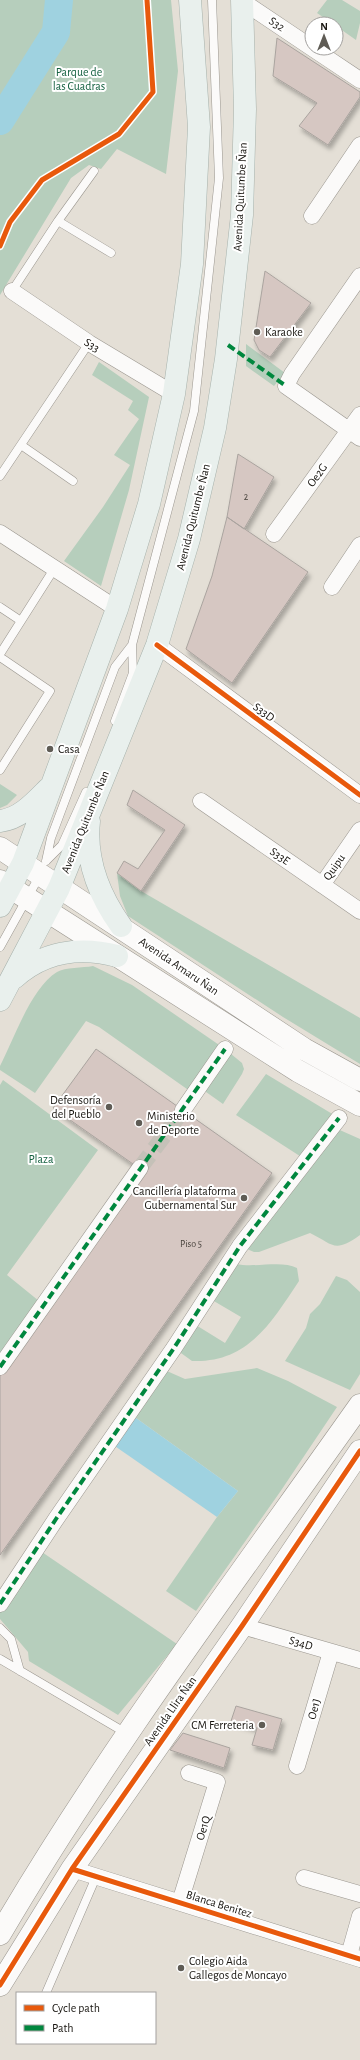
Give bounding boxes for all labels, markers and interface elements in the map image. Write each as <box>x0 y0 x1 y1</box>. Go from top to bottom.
street label: S32 <box>267 15 287 34</box>
north arrow <box>304 16 344 56</box>
text: N <box>320 21 328 32</box>
park label: Parque de las Cuadras <box>53 66 105 92</box>
street label: Avenida Quitumbe Ñan <box>229 142 250 252</box>
place label: Karaoke <box>265 326 303 338</box>
marker: Karaoke <box>252 327 262 337</box>
street label: S33 <box>82 336 102 354</box>
street label: Oe2G <box>305 461 329 489</box>
street label: Avenida Quitumbe Ñan <box>172 462 213 572</box>
house number: 2 <box>244 492 249 502</box>
street label: S33D <box>251 700 277 724</box>
place label: Casa <box>58 743 80 755</box>
marker: Casa <box>45 744 55 754</box>
street label: Avenida Quitumbe Ñan <box>57 768 112 875</box>
street label: S33E <box>268 845 292 867</box>
street label: Quipu <box>321 852 348 883</box>
street label: Avenida Amaru Ñan <box>137 933 222 997</box>
place label: Defensoría del Pueblo <box>50 1094 101 1120</box>
marker: Defensoría del Pueblo <box>104 1102 114 1112</box>
place label: Ministerio de Deporte <box>147 1110 199 1136</box>
marker: Ministerio de Deporte <box>134 1118 144 1128</box>
park label: Plaza <box>28 1153 54 1165</box>
place label: Cancillería plataforma Gubernamental Sur <box>133 1185 236 1211</box>
marker: Cancillería plataforma Gubernamental Sur <box>239 1193 249 1203</box>
house number: Piso 5 <box>180 1239 202 1249</box>
street label: S34D <box>288 1634 314 1652</box>
street label: Avenida Llira Ñan <box>140 1673 198 1748</box>
street label: Oe1J <box>305 1697 323 1721</box>
place label: CM Ferreteria <box>191 1719 254 1731</box>
marker: CM Ferreteria <box>257 1720 267 1730</box>
street label: Oe1Q <box>194 1813 214 1842</box>
street label: Blanca Benitez <box>185 1888 253 1920</box>
place label: Colegio Aida Gallegos de Moncayo <box>189 1955 287 1982</box>
marker: Colegio Aida Gallegos de Moncayo <box>176 1963 186 1973</box>
legend <box>16 1992 156 2044</box>
text: Cycle path <box>52 2002 100 2015</box>
text: Path <box>52 2022 74 2034</box>

